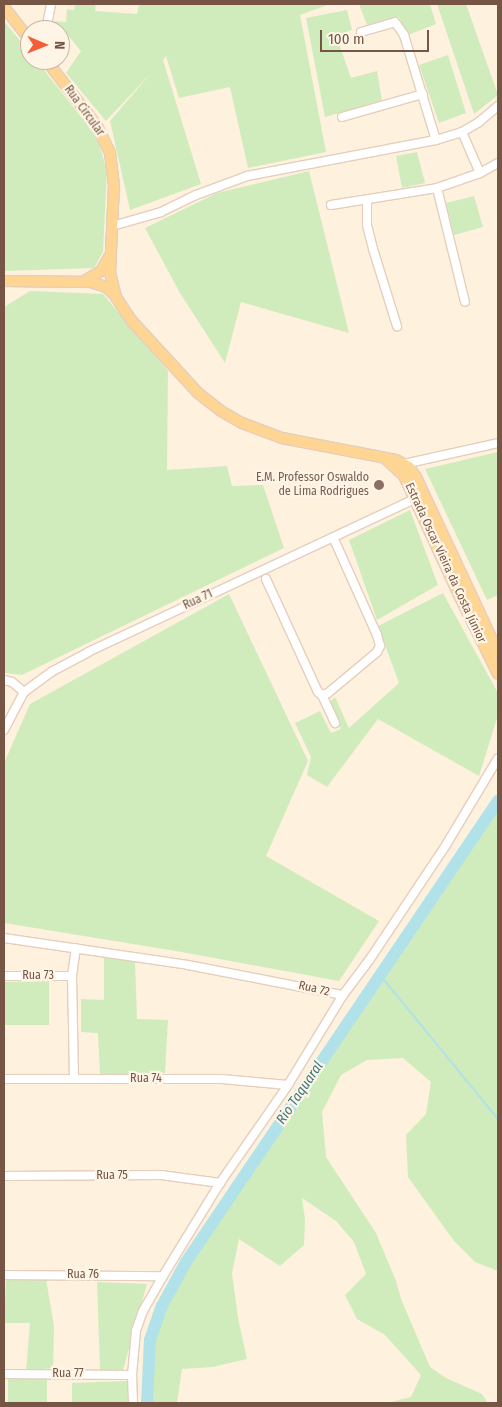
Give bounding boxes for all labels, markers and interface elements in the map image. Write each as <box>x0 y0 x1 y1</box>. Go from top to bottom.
north arrow <box>20 20 70 70</box>
scale bar <box>322 20 431 52</box>
text: 100 m <box>328 30 365 48</box>
text: N <box>51 41 68 50</box>
street label: Rua Circular <box>61 83 107 139</box>
place label: E.M. Professor Oswaldo de Lima Rodrigues <box>256 471 369 499</box>
marker: E.M. Professor Oswaldo de Lima Rodrigues <box>373 479 385 491</box>
street label: Estrada Oscar Vieira da Costa Júnior <box>402 481 488 645</box>
street label: Rua 71 <box>181 587 215 613</box>
street label: Rua 73 <box>22 969 54 983</box>
street label: Rua 72 <box>297 978 331 1000</box>
water label: Rio Taquaral <box>273 1059 327 1127</box>
street label: Rua 74 <box>130 1072 162 1086</box>
street label: Rua 75 <box>96 1169 128 1183</box>
street label: Rua 76 <box>67 1268 99 1282</box>
street label: Rua 77 <box>52 1367 84 1381</box>

